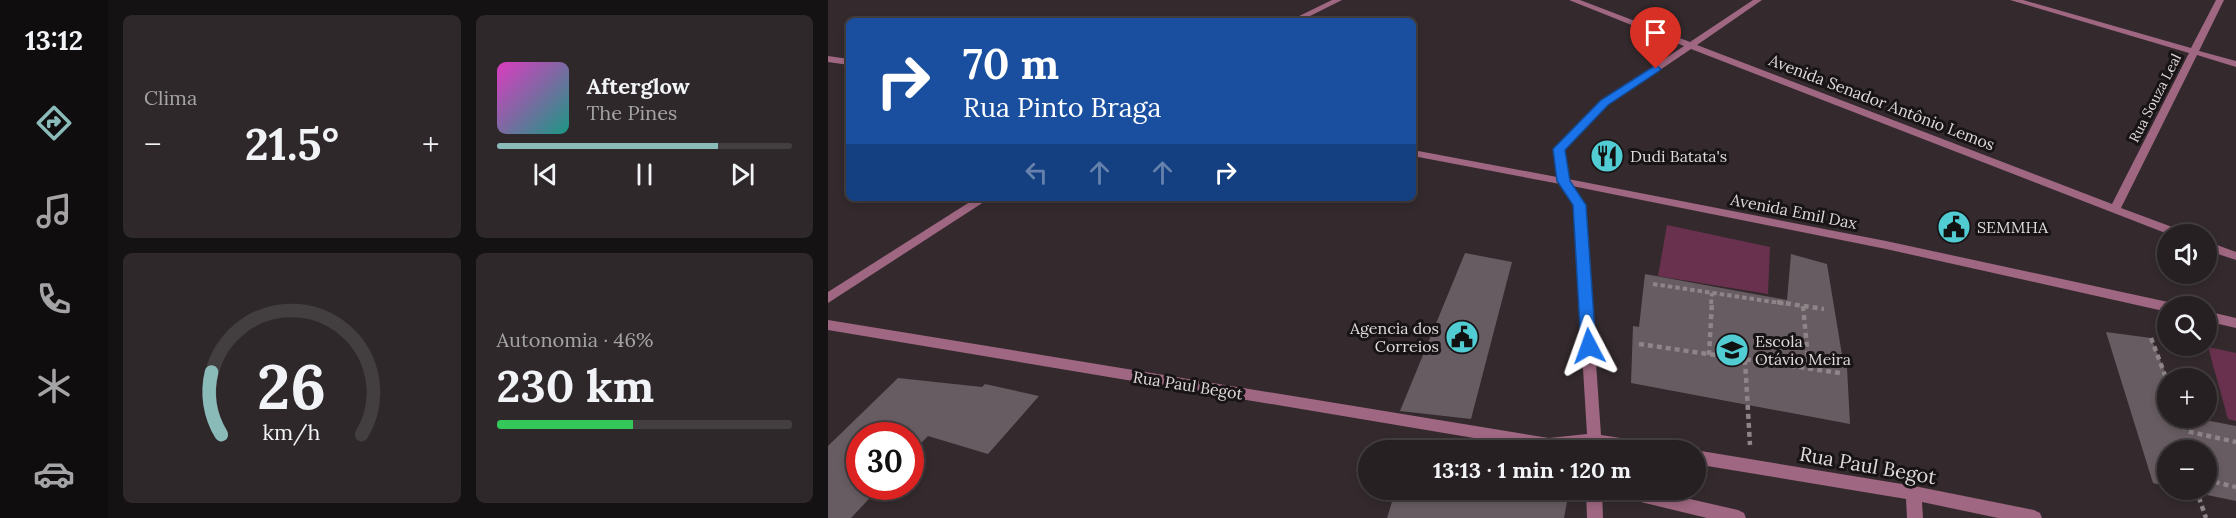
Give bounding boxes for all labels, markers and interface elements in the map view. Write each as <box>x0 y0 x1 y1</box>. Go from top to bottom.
pin <box>1630 7 1681 69</box>
icon: arrive <box>1639 16 1672 49</box>
text: 13:12 <box>25 23 83 57</box>
text: 70 m <box>963 37 1059 91</box>
icon: right <box>864 42 942 120</box>
street label: Avenida Senador Antônio Lemos <box>1765 49 1998 154</box>
street label: Rua Souza Leal <box>2125 50 2185 145</box>
text: Afterglow <box>587 72 690 100</box>
text: Clima <box>144 85 197 110</box>
text: Rua Pinto Braga <box>963 90 1161 124</box>
text: The Pines <box>587 100 677 125</box>
icon: directions <box>33 102 75 144</box>
text: 21.5° <box>245 115 339 172</box>
text: − <box>144 123 162 165</box>
text: + <box>422 123 439 165</box>
restaurant icon: Dudi Batata's <box>1589 138 1625 174</box>
place label: Dudi Batata's <box>1630 146 1727 166</box>
icon: left <box>1020 156 1053 189</box>
icon: ahead <box>1083 156 1116 189</box>
icon: ahead <box>1146 156 1179 189</box>
icon: right <box>1209 156 1242 189</box>
icon: previous <box>529 158 562 191</box>
icon: pause <box>628 158 661 191</box>
icon: next <box>726 158 759 191</box>
street label: Avenida Emil Dax <box>1728 189 1859 233</box>
icon: music <box>33 190 75 232</box>
public building icon: SEMMHA <box>1936 209 1972 245</box>
place label: SEMMHA <box>1977 217 2049 237</box>
map controls <box>2157 224 2217 500</box>
button: sound <box>2157 224 2217 284</box>
icon: phone <box>33 278 75 320</box>
button: search <box>2157 296 2217 356</box>
position arrow <box>1557 314 1621 378</box>
place label: Agencia dos Correios <box>1349 318 1439 356</box>
public building icon: Agencia dos Correios <box>1444 319 1480 355</box>
text: Autonomia · 46% <box>497 327 653 352</box>
place label: Escola Otávio Meira <box>1755 331 1851 369</box>
school or university icon: Escola Otávio Meira <box>1714 332 1750 368</box>
text: 26 <box>257 346 326 426</box>
text: 230 km <box>497 357 654 414</box>
icon: climate <box>33 365 75 407</box>
street label: Rua Paul Begot <box>1132 366 1245 404</box>
button: + <box>2157 368 2217 428</box>
text: km/h <box>263 418 321 446</box>
speed limit sign: 30 <box>846 422 924 500</box>
button: − <box>2157 440 2217 500</box>
street label: Rua Paul Begot <box>1798 441 1939 489</box>
icon: car <box>33 453 75 495</box>
text: 13:13 · 1 min · 120 m <box>1433 456 1631 484</box>

